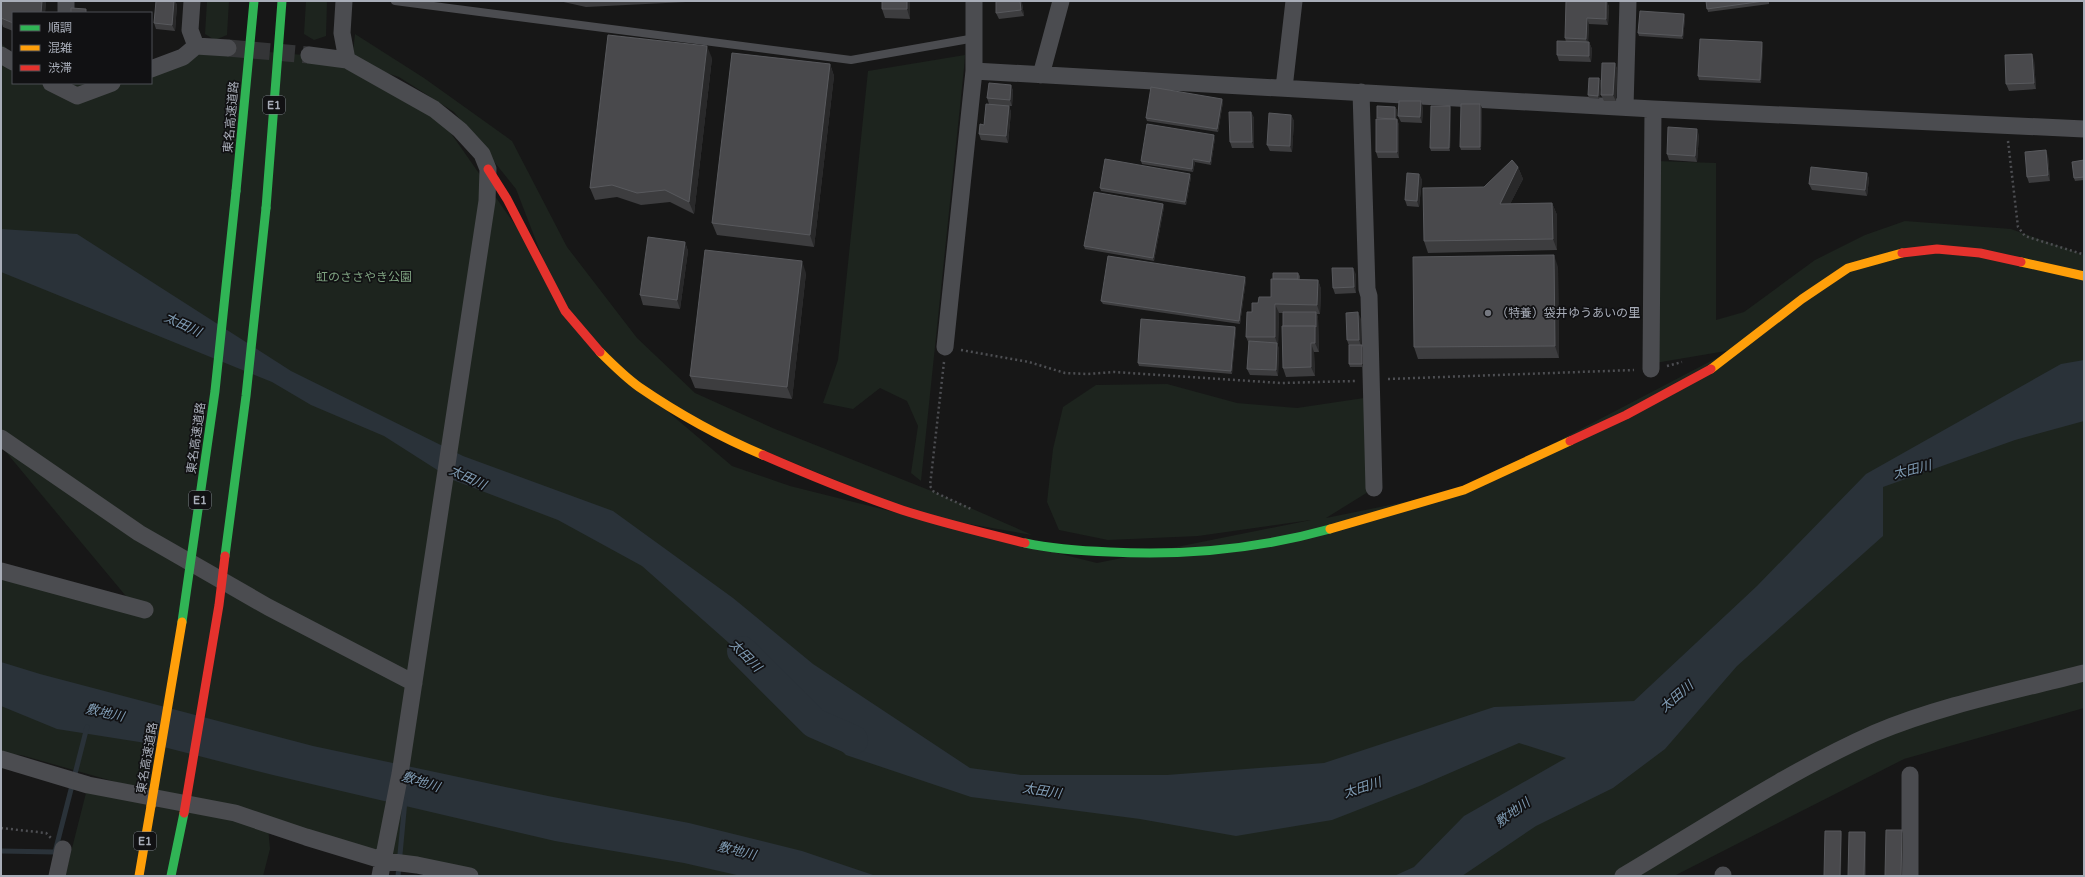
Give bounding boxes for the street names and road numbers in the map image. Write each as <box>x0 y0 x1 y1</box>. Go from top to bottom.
street label: 東名高速道路 <box>221 81 241 153</box>
road number: E1 <box>263 96 285 114</box>
street label: 東名高速道路 <box>184 401 208 475</box>
road number: E1 <box>189 491 211 509</box>
street label: 東名高速道路 <box>134 721 160 795</box>
road number: E1 <box>134 832 156 850</box>

